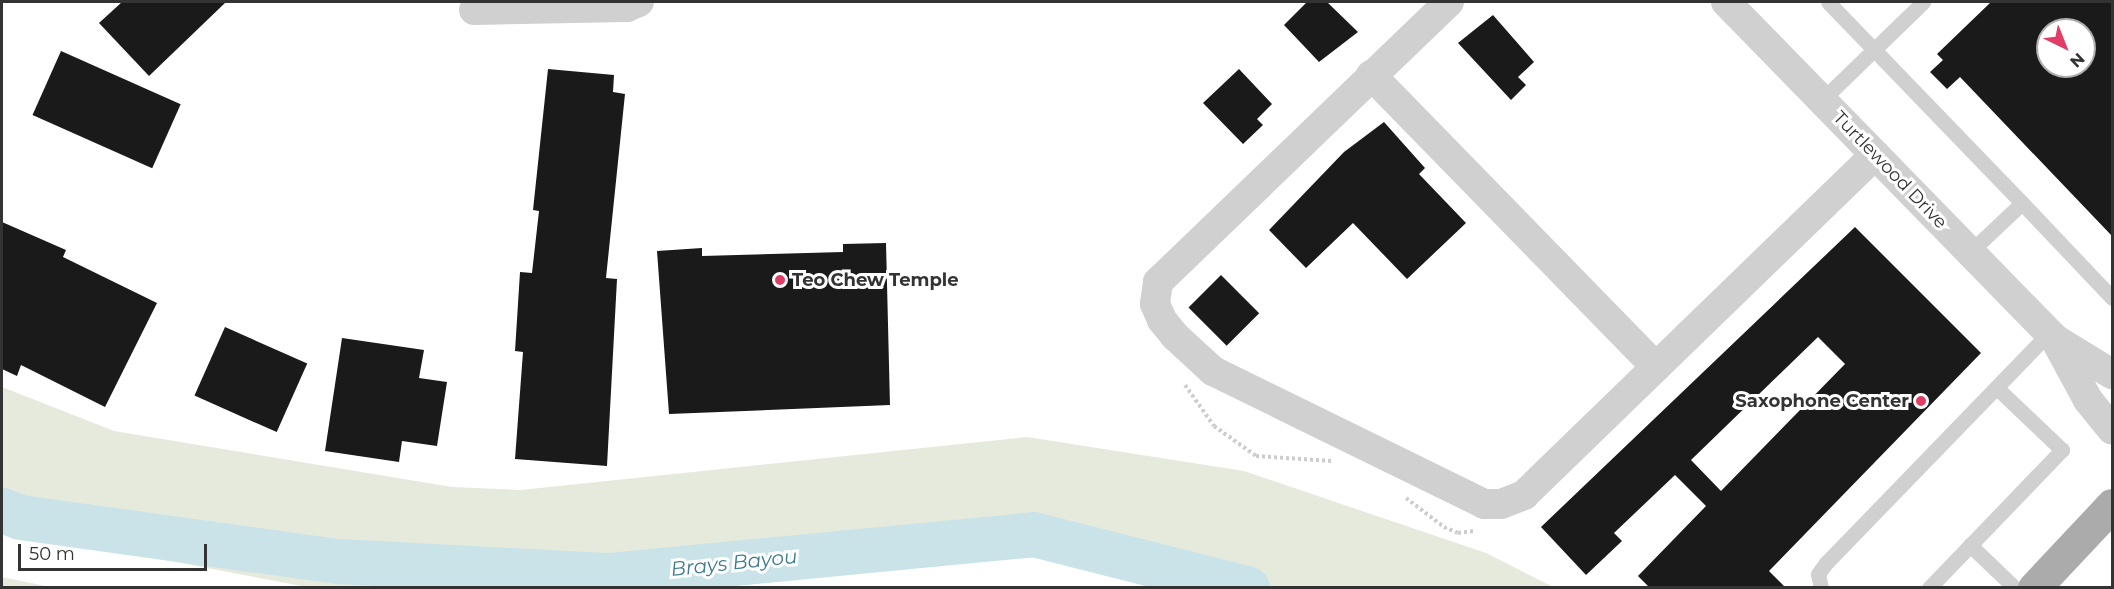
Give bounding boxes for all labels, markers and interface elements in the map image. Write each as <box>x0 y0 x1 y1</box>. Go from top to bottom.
north arrow <box>2036 18 2096 78</box>
text: N <box>2066 49 2088 71</box>
street label: Turtlewood Drive <box>1828 107 1952 233</box>
place label: Teo Chew Temple <box>792 269 959 291</box>
marker: Teo Chew Temple <box>773 273 787 287</box>
place label: Saxophone Center <box>1735 390 1909 412</box>
marker: Saxophone Center <box>1914 394 1928 408</box>
scale bar <box>21 532 210 570</box>
text: 50 m <box>29 543 75 565</box>
water label: Brays Bayou <box>670 544 798 582</box>

